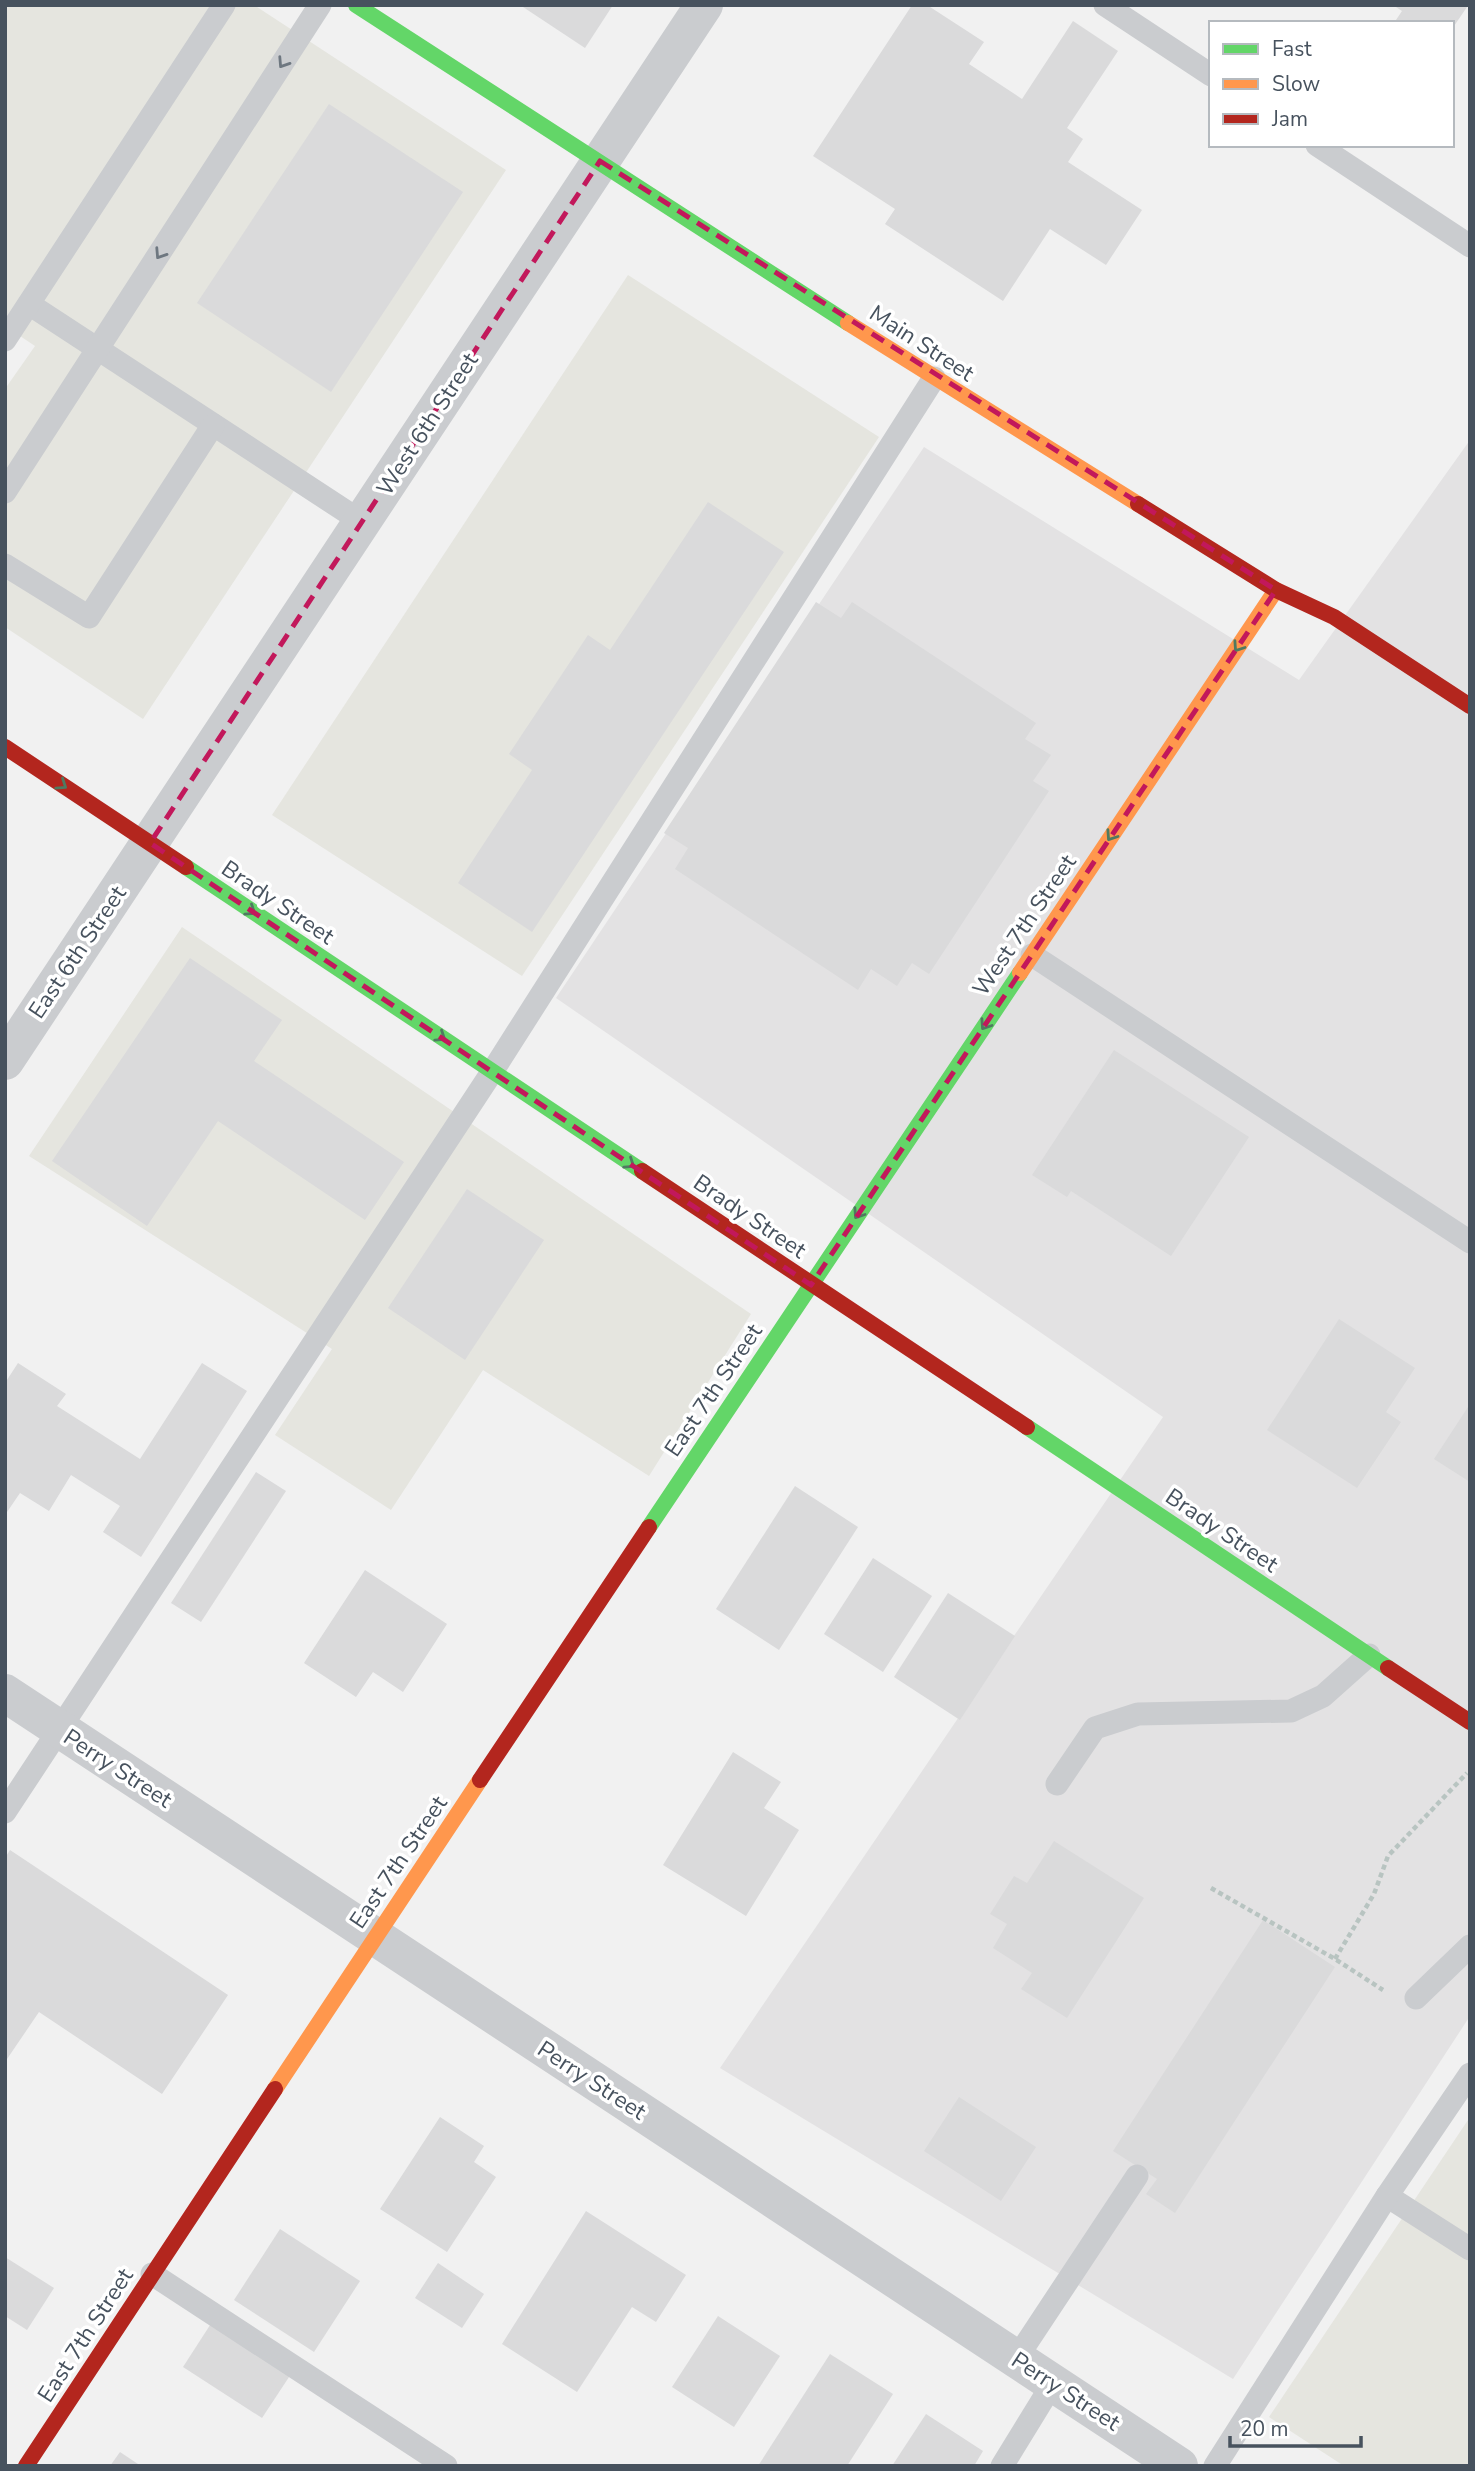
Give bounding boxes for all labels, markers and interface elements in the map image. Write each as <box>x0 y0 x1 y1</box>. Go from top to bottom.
legend <box>1209 21 1454 147</box>
text: Fast <box>1272 35 1312 63</box>
one-way arrow <box>279 55 292 68</box>
text: Slow <box>1272 70 1321 98</box>
text: Jam <box>1271 105 1308 133</box>
one-way arrow <box>155 246 168 259</box>
street label: Main Street <box>863 298 981 389</box>
street label: West 6th Street <box>370 346 486 502</box>
one-way arrow <box>1233 639 1246 652</box>
one-way arrow <box>54 777 67 789</box>
one-way arrow <box>1107 828 1119 841</box>
street label: West 7th Street <box>966 848 1084 1002</box>
street label: Brady Street <box>215 853 341 952</box>
street label: East 6th Street <box>22 879 134 1025</box>
one-way arrow <box>243 903 256 915</box>
one-way arrow <box>981 1017 993 1030</box>
one-way arrow <box>433 1029 446 1042</box>
one-way arrow <box>622 1155 635 1168</box>
street label: Brady Street <box>687 1167 813 1266</box>
one-way arrow <box>854 1206 867 1219</box>
street label: East 7th Street <box>658 1317 770 1463</box>
street label: Brady Street <box>1159 1481 1285 1580</box>
street label: Perry Street <box>57 1722 179 1816</box>
street label: East 7th Street <box>343 1789 455 1935</box>
street label: Perry Street <box>531 2034 653 2128</box>
street label: East 7th Street <box>31 2261 141 2408</box>
street label: Perry Street <box>1005 2345 1127 2439</box>
scale bar <box>1230 2404 1361 2448</box>
text: 20 m <box>1240 2415 1289 2443</box>

